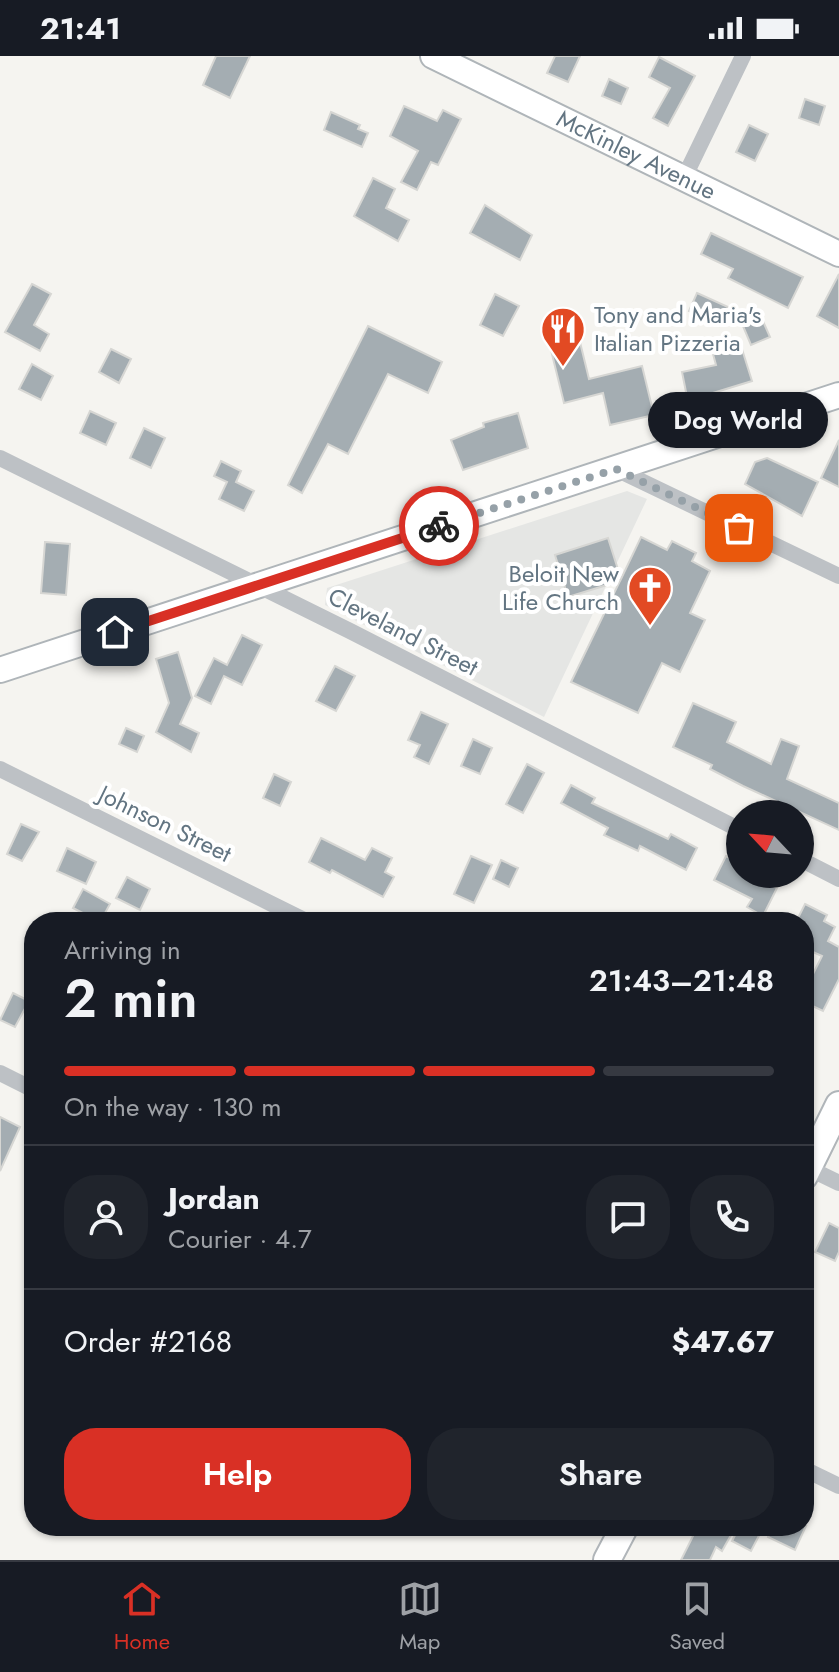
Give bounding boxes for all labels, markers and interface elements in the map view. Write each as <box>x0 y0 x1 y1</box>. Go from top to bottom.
text: 21:41 <box>40 7 121 50</box>
street label: McKinley Avenue <box>551 101 722 208</box>
place label: Tony and Maria's Italian Pizzeria <box>594 297 762 360</box>
restaurant icon: Tony and Maria's Italian Pizzeria <box>539 305 587 368</box>
callout: Dog World <box>649 392 829 448</box>
text: Dog World <box>673 401 803 439</box>
courier <box>399 486 479 566</box>
pin <box>705 494 773 562</box>
icon: bike <box>417 504 461 548</box>
icon: bag <box>717 506 761 550</box>
place label: Beloit New Life Church <box>502 556 620 619</box>
church icon: Beloit New Life Church <box>626 564 674 627</box>
street label: Cleveland Street <box>322 579 485 685</box>
pin <box>81 598 149 666</box>
icon: home <box>93 610 137 654</box>
street label: Johnson Street <box>90 775 238 871</box>
north arrow <box>726 800 814 888</box>
map controls <box>726 800 814 888</box>
text: Arriving in <box>64 931 181 969</box>
text: 21:43–21:48 <box>589 959 774 1002</box>
text: 2 min <box>64 961 197 1037</box>
text: On the way · 130 m <box>64 1088 282 1126</box>
button: person <box>64 1175 148 1259</box>
button: chat <box>586 1175 670 1259</box>
button: phone <box>690 1175 774 1259</box>
text: Jordan <box>168 1177 260 1220</box>
text: Courier · 4.7 <box>168 1220 312 1258</box>
text: Order #2168 <box>64 1320 232 1363</box>
text: $47.67 <box>671 1320 774 1363</box>
button: Help <box>64 1428 411 1520</box>
button: Share <box>427 1428 774 1520</box>
tab: Home <box>114 1577 170 1657</box>
tab: Map <box>398 1577 442 1657</box>
tab: Saved <box>669 1577 725 1657</box>

